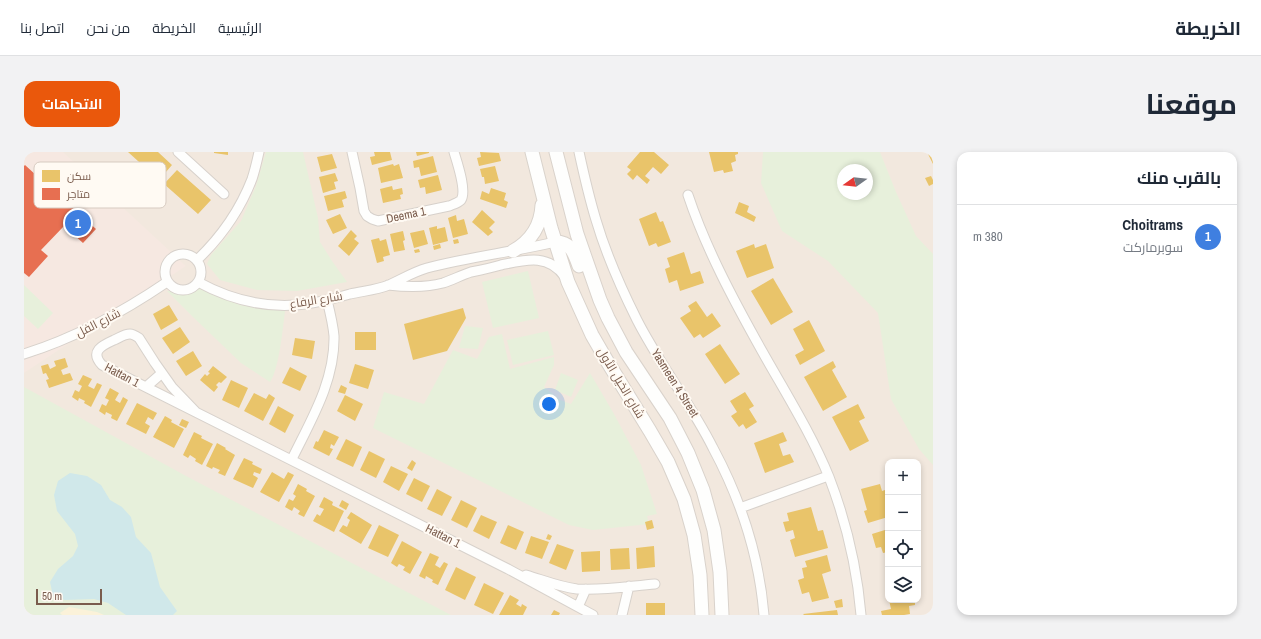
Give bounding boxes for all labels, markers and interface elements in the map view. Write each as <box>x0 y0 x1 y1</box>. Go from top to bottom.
text: الخريطة <box>1175 15 1241 41</box>
text: اتصل بنا <box>20 19 64 37</box>
text: من نحن <box>86 19 130 37</box>
text: الخريطة <box>152 19 196 37</box>
text: الرئيسية <box>218 19 262 37</box>
button: الاتجاهات <box>24 81 120 127</box>
text: موقعنا <box>1146 85 1237 123</box>
legend <box>34 162 166 208</box>
north arrow <box>837 164 873 200</box>
text: بالقرب منك <box>1137 166 1221 189</box>
text: سكن <box>67 169 91 183</box>
text: متاجر <box>66 187 90 201</box>
street label: Deema 1 <box>385 203 428 227</box>
pin: 1 <box>65 208 91 238</box>
text: Choitrams <box>1122 214 1183 235</box>
text: 380 m <box>973 228 1003 245</box>
text: 1 <box>1205 228 1211 245</box>
text: سوبرماركت <box>1123 239 1183 256</box>
street label: شارع الرفاع <box>288 288 344 312</box>
street label: شارع الفل <box>73 305 123 341</box>
street label: شارع الخيل الأول <box>594 345 648 421</box>
street label: Yasmeen 4 Street <box>648 346 703 421</box>
street label: Hattan 1 <box>102 359 143 391</box>
your location <box>539 394 559 414</box>
map controls <box>885 459 921 603</box>
button: + <box>885 459 921 495</box>
button: − <box>885 495 921 531</box>
street label: Hattan 1 <box>423 520 464 552</box>
button: locate <box>885 531 921 567</box>
button: layers <box>885 567 921 603</box>
scale bar <box>36 587 102 606</box>
text: 50 m <box>42 589 62 603</box>

